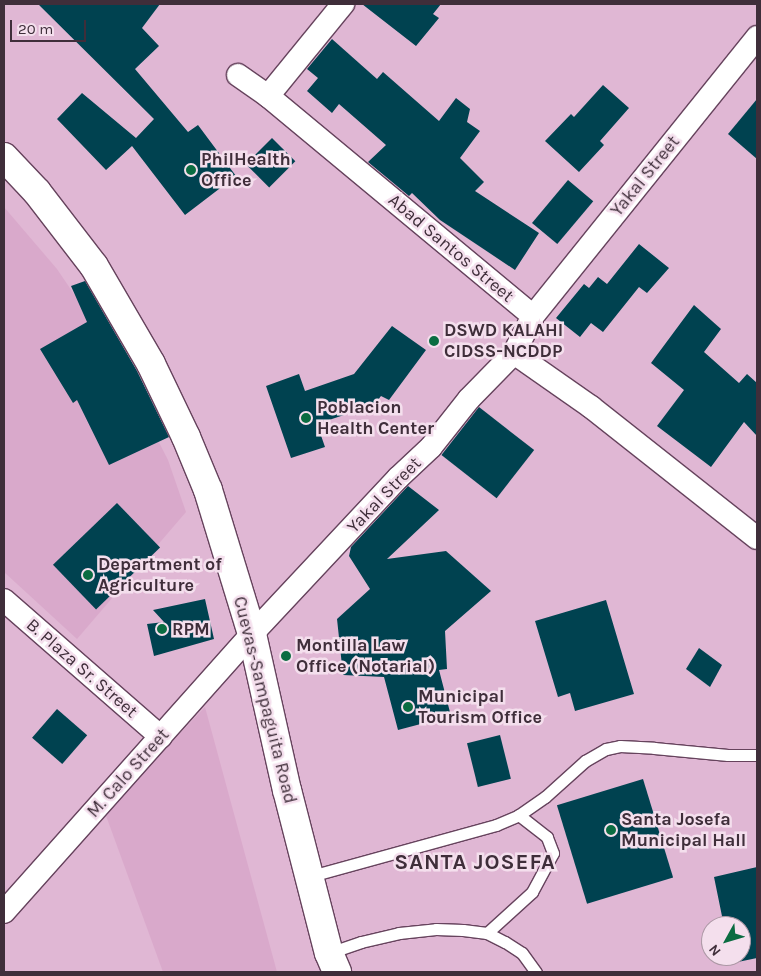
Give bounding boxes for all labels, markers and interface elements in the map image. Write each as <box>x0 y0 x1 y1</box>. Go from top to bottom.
scale bar <box>12 10 89 42</box>
text: 20 m <box>18 20 53 38</box>
street label: Yakal Street <box>606 131 684 221</box>
place label: PhilHealth Office <box>201 149 291 192</box>
marker: PhilHealth Office <box>185 164 197 176</box>
street label: Abad Santos Street <box>384 189 518 307</box>
place label: DSWD KALAHI CIDSS-NCDDP <box>444 320 563 362</box>
marker: DSWD KALAHI CIDSS-NCDDP <box>428 335 440 347</box>
place label: Poblacion Health Center <box>317 397 434 439</box>
marker: Poblacion Health Center <box>299 411 313 425</box>
street label: Yakal Street <box>342 452 426 538</box>
place label: Department of Agriculture <box>98 554 222 596</box>
marker: Department of Agriculture <box>82 569 94 581</box>
street label: Cuevas-Sampaguita Road <box>229 594 301 806</box>
street label: B. Plaza Sr. Street <box>22 614 142 722</box>
place label: RPM <box>172 618 210 640</box>
marker: RPM <box>156 623 168 635</box>
place label: Montilla Law Office (Notarial) <box>296 635 435 678</box>
marker: Montilla Law Office (Notarial) <box>280 650 292 662</box>
place label: Municipal Tourism Office <box>418 686 542 729</box>
marker: Municipal Tourism Office <box>402 701 414 713</box>
street label: M. Calo Street <box>82 724 174 822</box>
place label: Santa Josefa Municipal Hall <box>621 809 746 852</box>
marker: Santa Josefa Municipal Hall <box>605 824 617 836</box>
district label: SANTA JOSEFA <box>393 850 557 876</box>
north arrow <box>701 916 751 966</box>
text: N <box>705 941 725 959</box>

